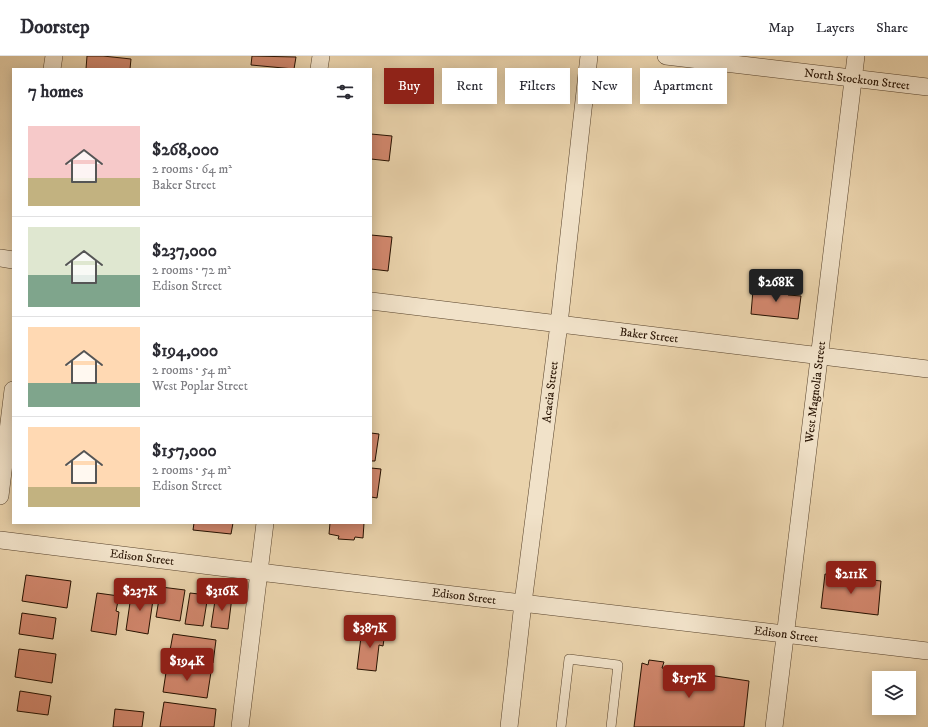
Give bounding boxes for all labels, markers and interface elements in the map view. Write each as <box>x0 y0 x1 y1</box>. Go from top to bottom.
text: Doorstep <box>20 16 89 39</box>
text: Map <box>768 19 794 37</box>
text: Layers <box>816 19 854 37</box>
text: Share <box>876 19 908 37</box>
street label: North Stockton Street <box>803 66 911 93</box>
chip: Buy <box>384 68 434 104</box>
chip: Rent <box>442 68 497 104</box>
chip: Filters <box>505 68 570 104</box>
chip: New <box>578 68 632 104</box>
chip: Apartment <box>640 68 727 104</box>
text: 7 homes <box>28 81 83 103</box>
icon: filters <box>334 81 356 103</box>
text: $268,000 <box>152 139 219 161</box>
icon: home <box>60 142 108 190</box>
text: 2 rooms · 64 m² <box>152 161 232 177</box>
text: Baker Street <box>152 177 216 193</box>
text: $237,000 <box>152 240 217 262</box>
icon: home <box>60 243 108 291</box>
text: 2 rooms · 72 m² <box>152 262 231 278</box>
pin: $268K <box>748 269 804 303</box>
text: $268K <box>758 274 794 290</box>
text: Edison Street <box>152 278 222 294</box>
street label: Baker Street <box>619 324 679 347</box>
text: $194,000 <box>152 340 218 362</box>
street label: West Magnolia Street <box>802 340 829 445</box>
icon: home <box>60 343 108 391</box>
street label: Acacia Street <box>539 360 562 424</box>
text: 2 rooms · 54 m² <box>152 362 231 378</box>
text: West Poplar Street <box>152 378 248 394</box>
text: $157,000 <box>152 440 217 462</box>
icon: home <box>60 443 108 491</box>
text: 2 rooms · 54 m² <box>152 462 231 478</box>
text: Edison Street <box>152 478 222 494</box>
street label: Edison Street <box>109 546 175 569</box>
pin: $211K <box>823 561 879 595</box>
text: $211K <box>835 566 867 582</box>
pin: $237K <box>112 578 168 612</box>
pin: $316K <box>194 578 250 612</box>
text: $237K <box>123 583 157 599</box>
text: $316K <box>206 583 238 599</box>
street label: Edison Street <box>431 585 497 608</box>
pin: $387K <box>342 615 398 649</box>
text: $387K <box>353 620 387 636</box>
street label: Edison Street <box>753 623 819 646</box>
pin: $194K <box>159 648 215 682</box>
text: $194K <box>170 653 204 669</box>
pin: $157K <box>661 665 717 699</box>
text: $157K <box>672 670 706 686</box>
map controls <box>872 671 916 715</box>
button: layers <box>872 671 916 715</box>

